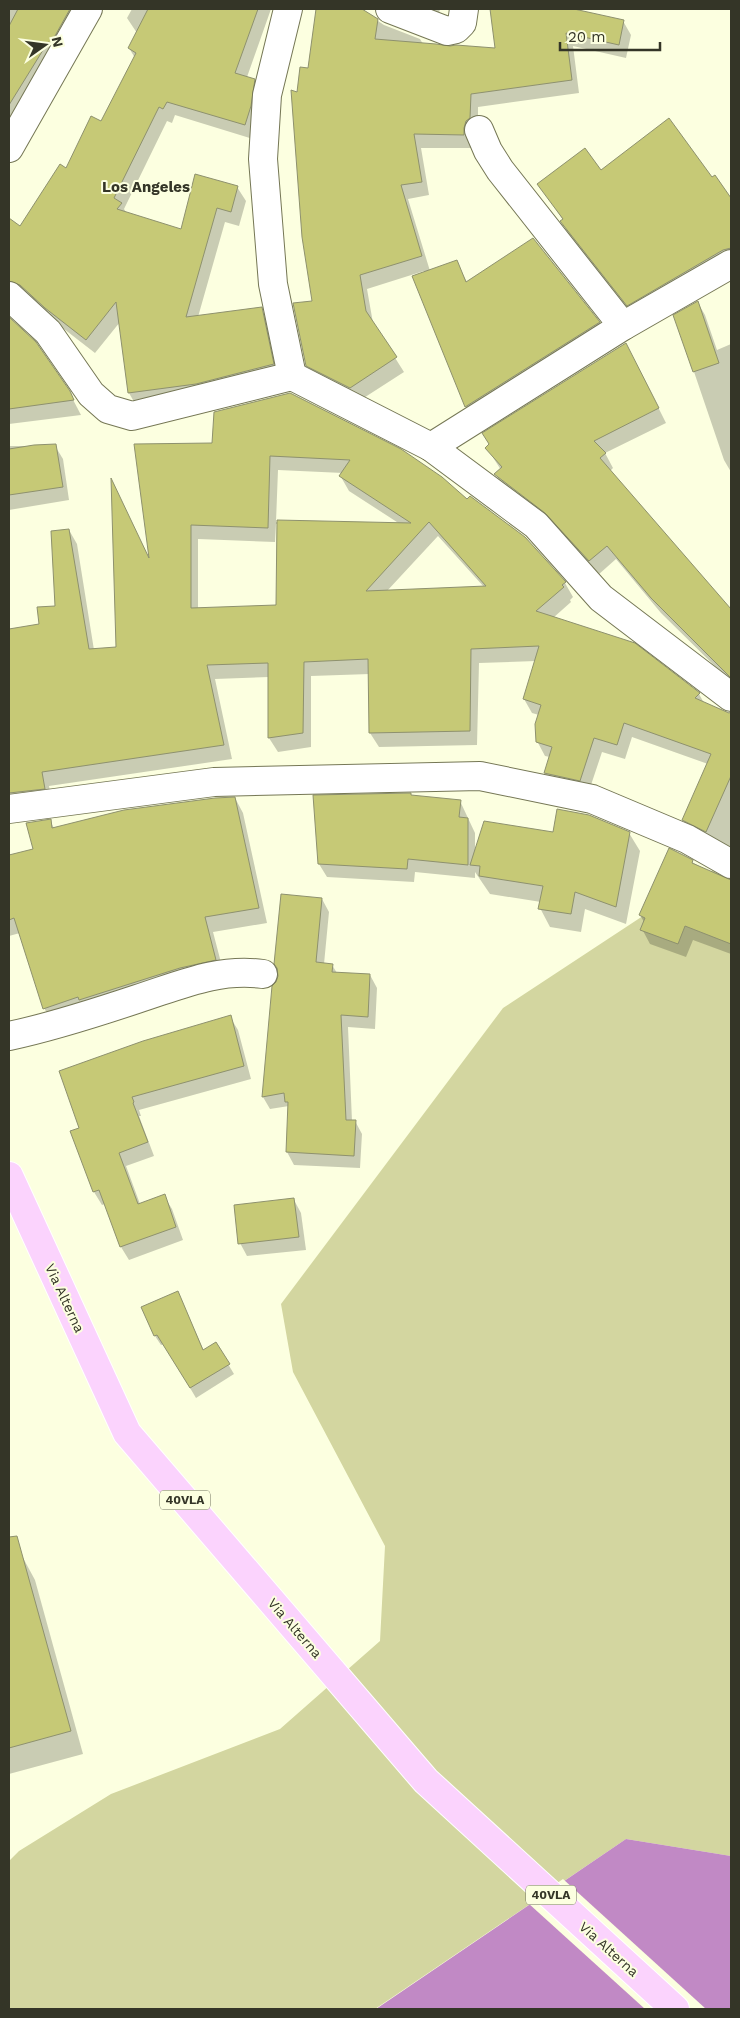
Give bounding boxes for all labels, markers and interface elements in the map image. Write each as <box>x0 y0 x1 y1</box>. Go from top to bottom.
north arrow <box>20 20 70 70</box>
scale bar <box>560 20 660 52</box>
text: 20 m <box>568 28 606 46</box>
text: N <box>49 35 67 49</box>
district label: Los Angeles <box>102 178 190 196</box>
street label: Via Alterna <box>42 1261 88 1335</box>
road number: 40VLA <box>160 1490 210 1510</box>
street label: Via Alterna <box>265 1595 325 1661</box>
road number: 40VLA <box>526 1886 576 1904</box>
street label: Via Alterna <box>576 1918 642 1980</box>

